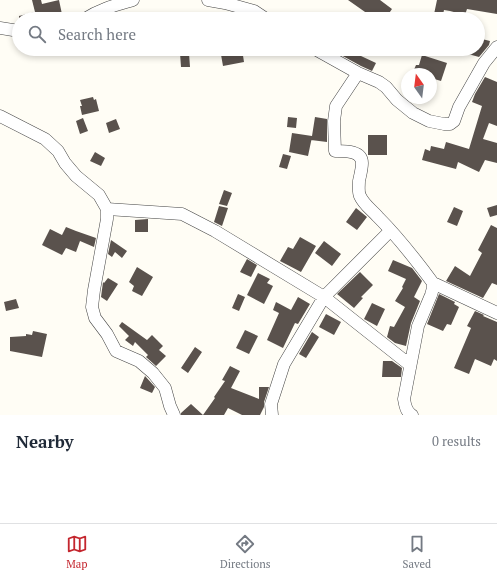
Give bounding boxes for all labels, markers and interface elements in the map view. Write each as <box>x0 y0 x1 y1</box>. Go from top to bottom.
search box <box>12 12 485 56</box>
icon: search <box>26 23 48 45</box>
text: Search here <box>58 24 136 44</box>
north arrow <box>401 68 437 104</box>
text: Nearby <box>16 430 74 453</box>
text: 0 results <box>432 432 481 450</box>
tab: Map <box>66 533 88 571</box>
tab: Directions <box>220 533 271 571</box>
tab: Saved <box>403 533 431 571</box>

